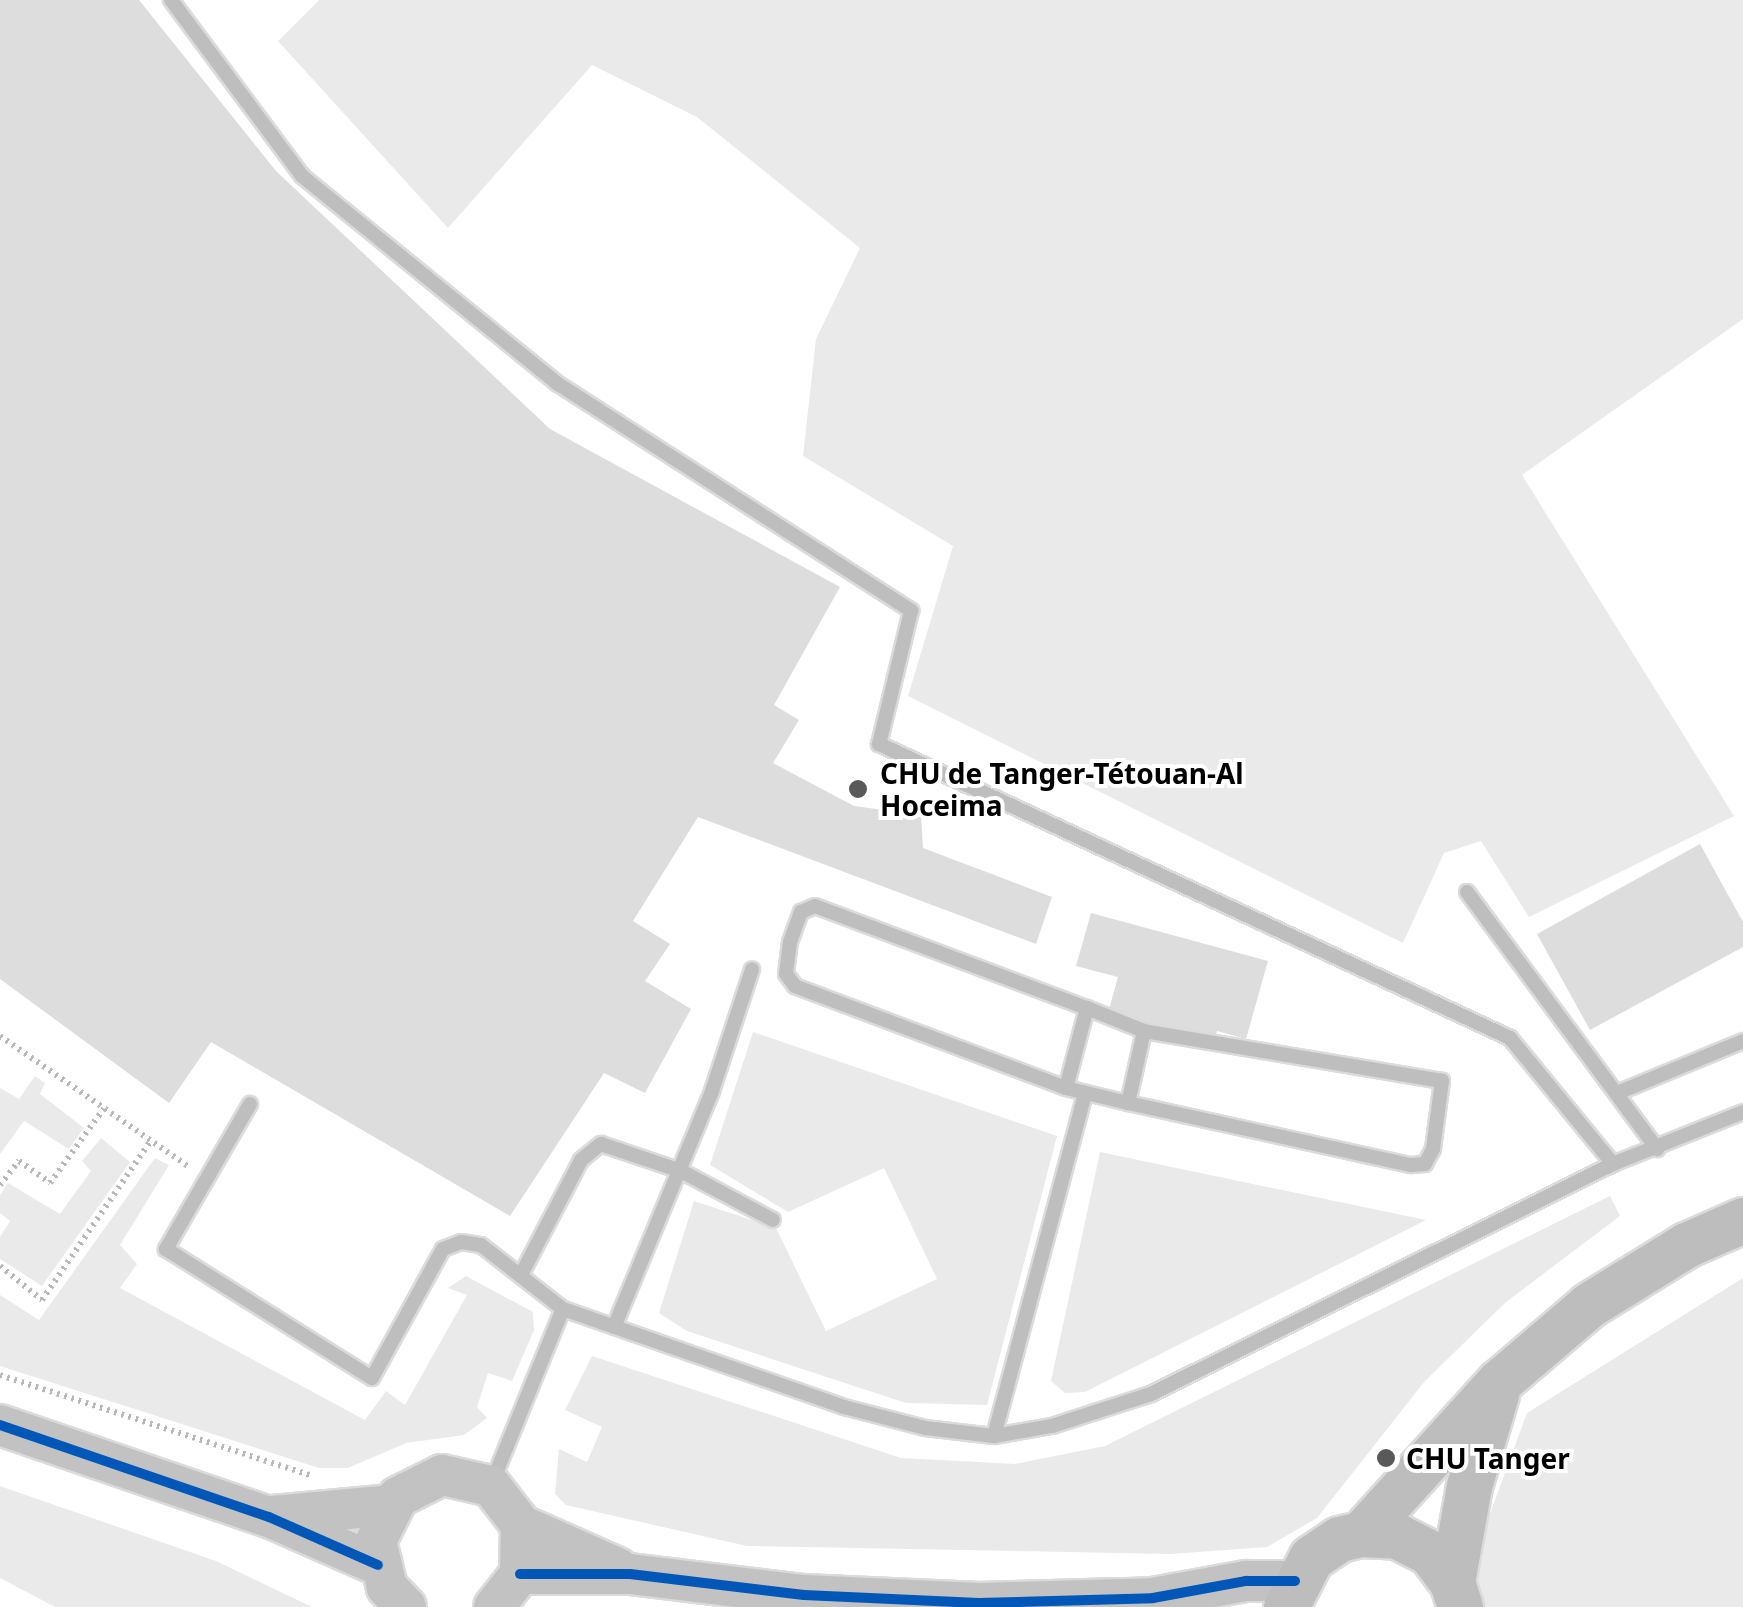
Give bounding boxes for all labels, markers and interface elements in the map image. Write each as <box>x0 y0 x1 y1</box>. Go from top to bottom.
place label: CHU de Tanger-Tétouan-Al Hoceima <box>880 756 1244 822</box>
marker: CHU de Tanger-Tétouan-Al Hoceima <box>845 776 871 802</box>
place label: CHU Tanger <box>1406 1441 1570 1475</box>
marker: CHU Tanger <box>1375 1447 1397 1469</box>

